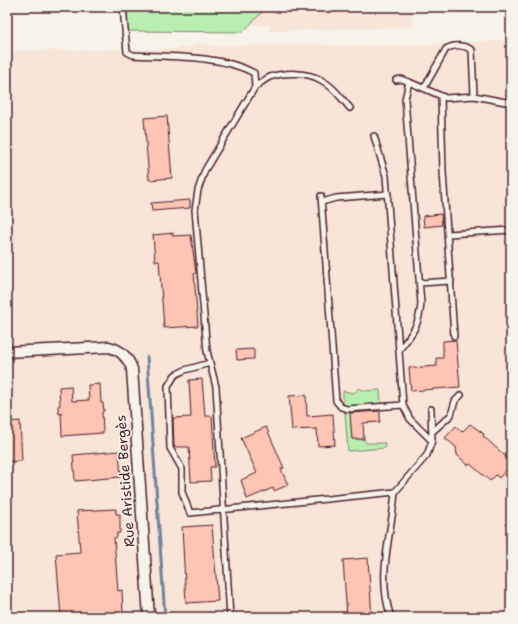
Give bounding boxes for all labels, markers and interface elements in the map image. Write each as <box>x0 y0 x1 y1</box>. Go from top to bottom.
street label: Rue Aristide Bergès <box>111 414 139 548</box>

